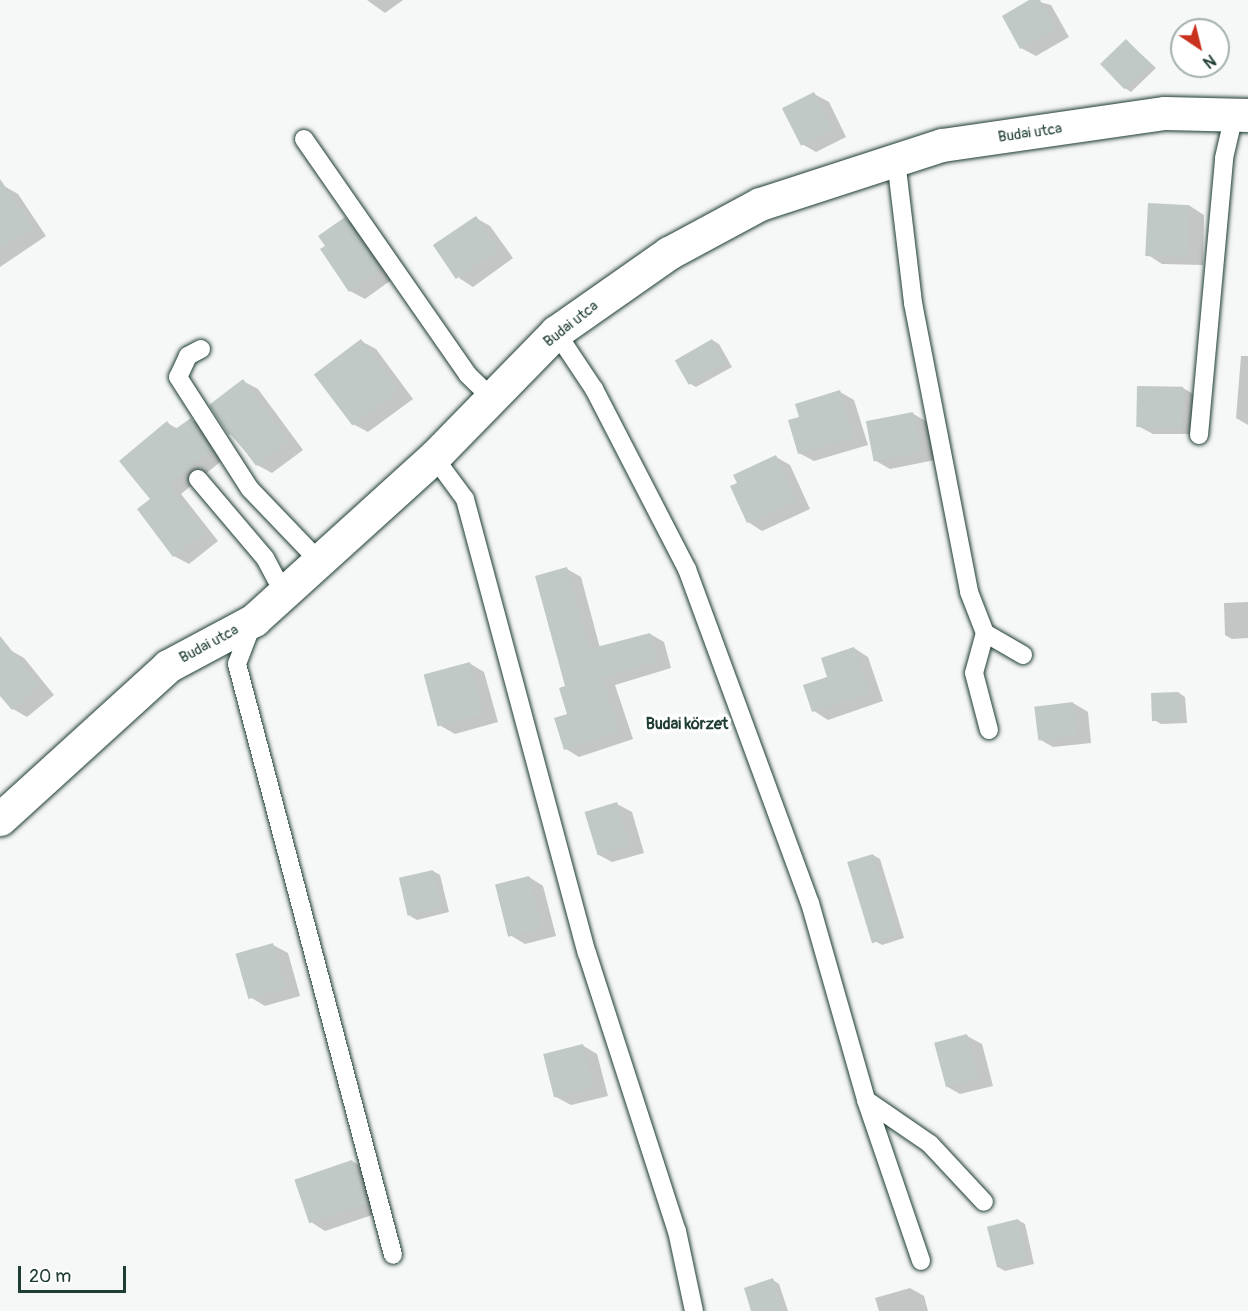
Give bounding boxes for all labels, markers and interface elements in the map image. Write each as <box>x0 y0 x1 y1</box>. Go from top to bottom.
north arrow <box>1170 18 1230 78</box>
text: N <box>1199 50 1219 72</box>
street label: Budai utca <box>997 120 1063 146</box>
street label: Budai utca <box>540 297 602 351</box>
street label: Budai utca <box>176 621 242 667</box>
district label: Budai körzet <box>646 714 728 734</box>
scale bar <box>21 1254 129 1292</box>
text: 20 m <box>29 1265 71 1288</box>

